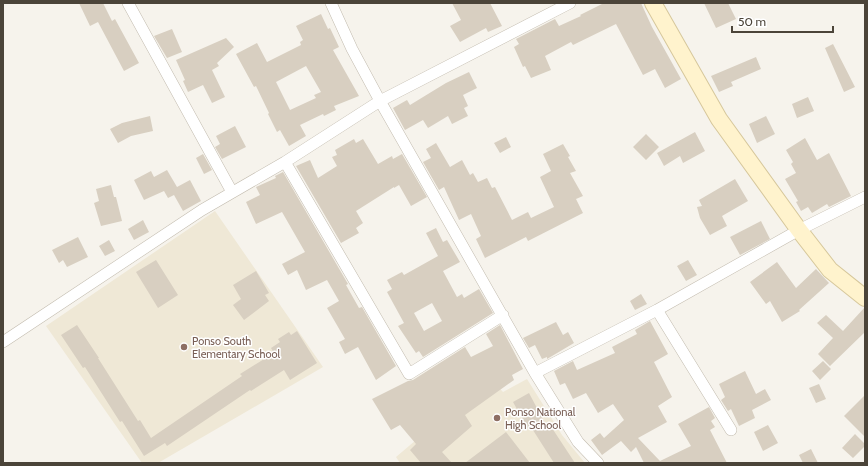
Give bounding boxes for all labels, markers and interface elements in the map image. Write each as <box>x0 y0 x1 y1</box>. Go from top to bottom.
scale bar <box>732 8 833 34</box>
text: 50 m <box>738 14 766 29</box>
place label: Ponso South Elementary School <box>192 334 281 361</box>
marker: Ponso South Elementary School <box>179 342 189 352</box>
place label: Ponso National High School <box>505 405 576 432</box>
marker: Ponso National High School <box>492 413 502 423</box>

